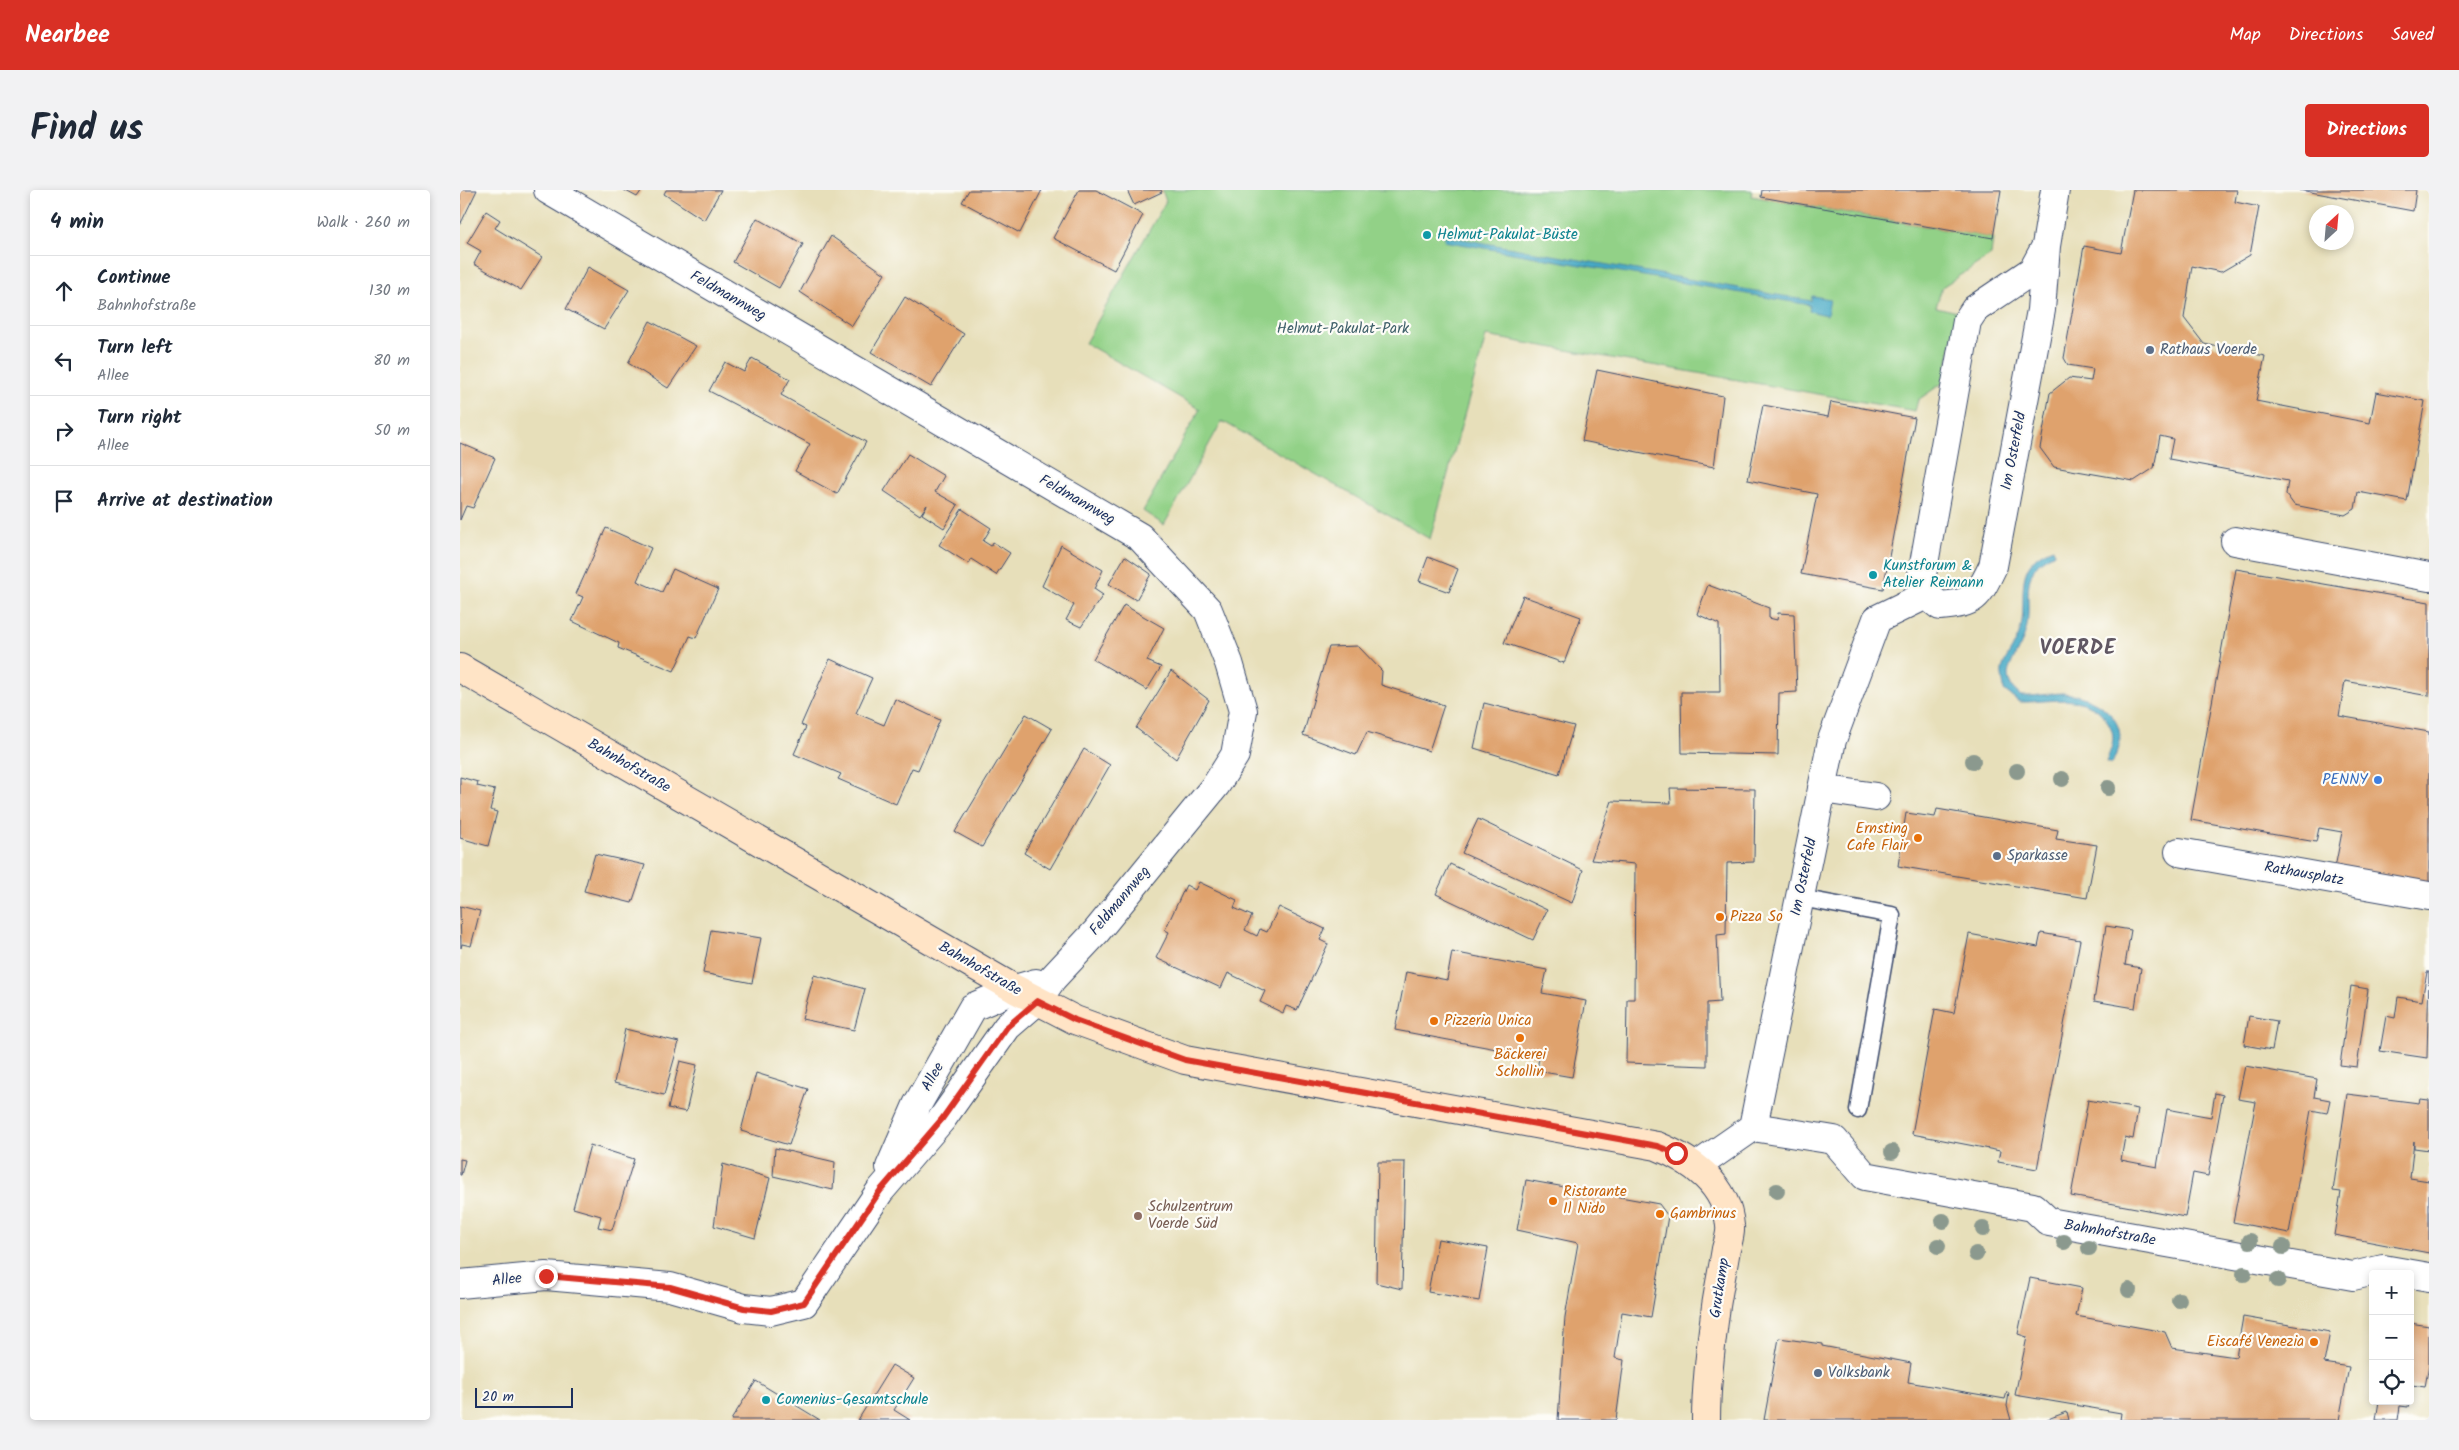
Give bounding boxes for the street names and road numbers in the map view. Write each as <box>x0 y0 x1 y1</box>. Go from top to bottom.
street label: Feldmannweg <box>685 264 771 328</box>
street label: Im Osterfeld <box>1995 409 2033 492</box>
street label: Feldmannweg <box>1034 468 1120 532</box>
street label: Bahnhofstraße <box>583 732 675 800</box>
street label: Im Osterfeld <box>1784 835 1824 918</box>
street label: Rathausplatz <box>2262 855 2346 893</box>
street label: Feldmannweg <box>1084 861 1156 941</box>
street label: Bahnhofstraße <box>934 935 1026 1003</box>
street label: Allee <box>915 1058 951 1096</box>
street label: Bahnhofstraße <box>2062 1213 2158 1253</box>
street label: Grutkamp <box>1703 1256 1737 1320</box>
street label: Allee <box>491 1266 523 1294</box>

